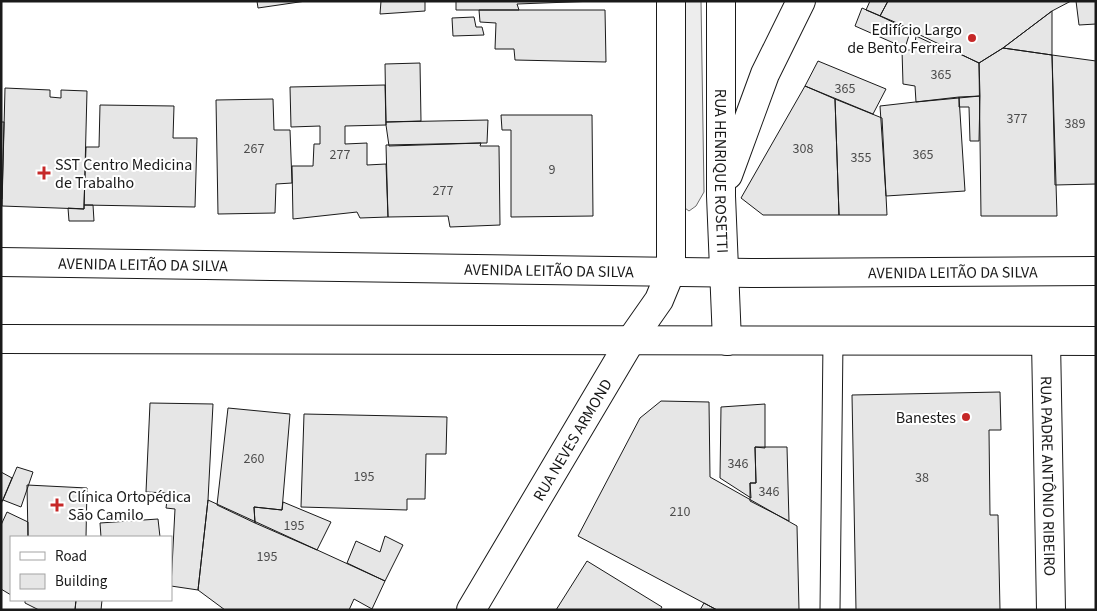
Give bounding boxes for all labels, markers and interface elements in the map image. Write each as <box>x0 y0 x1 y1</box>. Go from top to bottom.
place label: Edifício Largo de Bento Ferreira <box>847 19 962 59</box>
marker: Edifício Largo de Bento Ferreira <box>966 32 978 44</box>
house number: 365 <box>931 65 951 85</box>
house number: 365 <box>835 79 855 99</box>
street label: RUA HENRIQUE ROSETTI <box>709 89 733 254</box>
house number: 377 <box>1007 109 1027 129</box>
house number: 389 <box>1065 114 1085 134</box>
house number: 267 <box>244 139 264 159</box>
house number: 308 <box>793 139 813 159</box>
house number: 277 <box>330 145 350 165</box>
house number: 365 <box>913 145 933 165</box>
house number: 355 <box>851 148 871 168</box>
place label: SST Centro Medicina de Trabalho <box>55 154 192 194</box>
house number: 9 <box>549 160 556 180</box>
marker: SST Centro Medicina de Trabalho <box>37 166 51 180</box>
house number: 277 <box>433 181 453 201</box>
street label: AVENIDA LEITÃO DA SILVA <box>58 253 228 277</box>
street label: AVENIDA LEITÃO DA SILVA <box>464 259 634 283</box>
street label: AVENIDA LEITÃO DA SILVA <box>868 261 1038 284</box>
street label: RUA NEVES ARMOND <box>528 375 618 505</box>
street label: RUA PADRE ANTÔNIO RIBEIRO <box>1035 376 1060 576</box>
place label: Banestes <box>896 407 956 429</box>
marker: Banestes <box>960 411 972 423</box>
house number: 260 <box>244 449 264 469</box>
house number: 346 <box>728 454 748 474</box>
house number: 195 <box>354 467 374 487</box>
house number: 38 <box>915 468 929 488</box>
house number: 346 <box>759 482 779 502</box>
place label: Clínica Ortopédica São Camilo <box>68 486 191 526</box>
marker: Clínica Ortopédica São Camilo <box>50 498 64 512</box>
house number: 210 <box>670 502 690 522</box>
house number: 195 <box>284 516 304 536</box>
legend <box>10 536 172 601</box>
text: Road <box>55 546 87 567</box>
house number: 195 <box>257 547 277 567</box>
text: Building <box>55 571 108 592</box>

